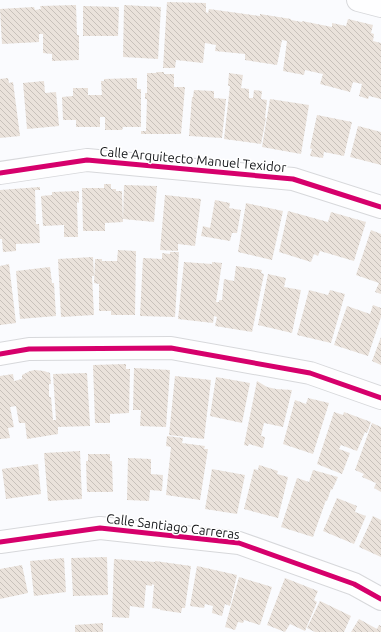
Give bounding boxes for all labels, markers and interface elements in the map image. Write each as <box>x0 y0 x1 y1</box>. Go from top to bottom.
street label: Calle Arquitecto Manuel Texidor <box>99 144 287 174</box>
street label: Calle Santiago Carreras <box>105 511 241 541</box>

